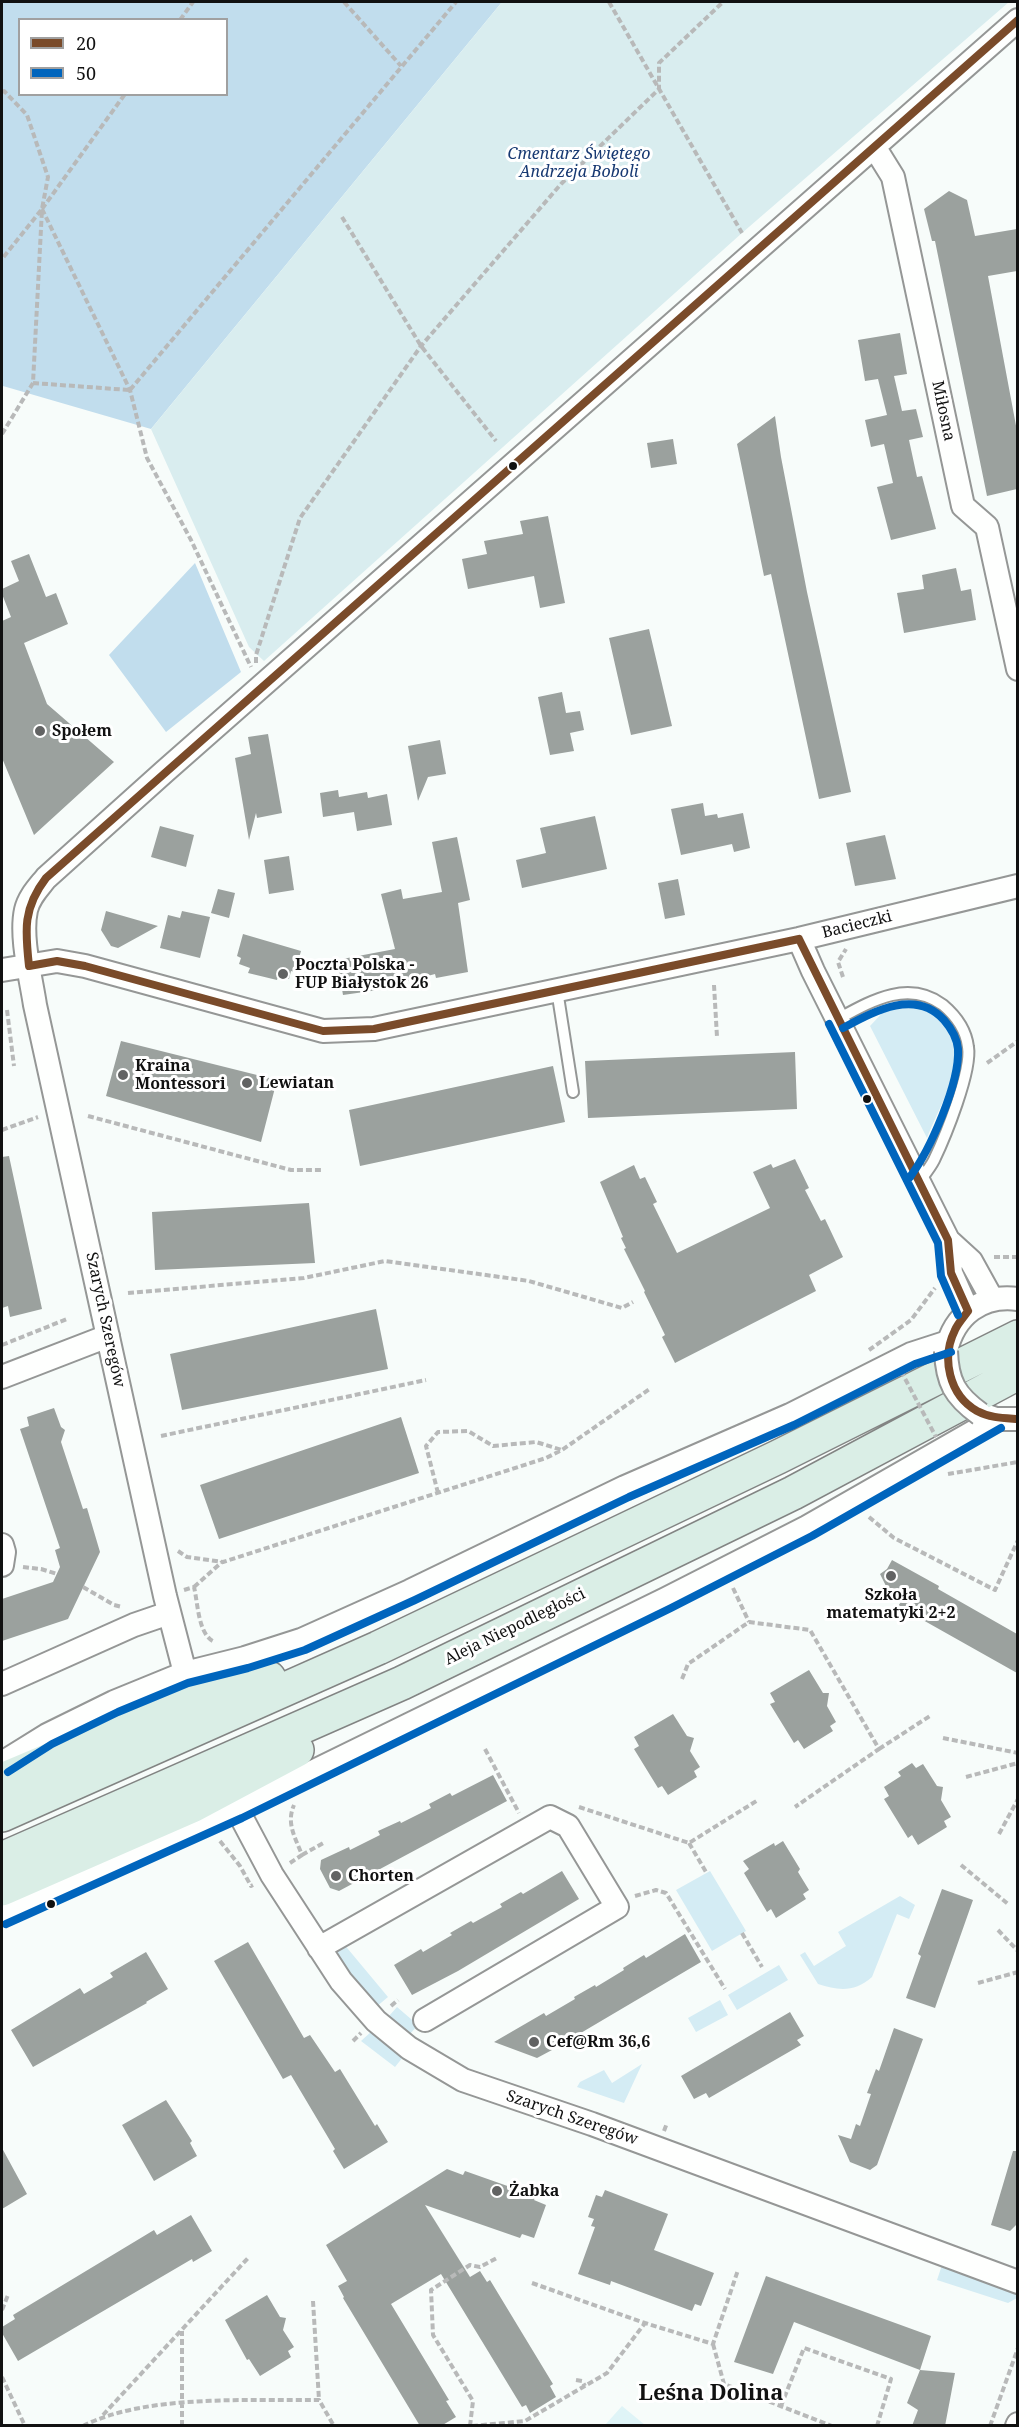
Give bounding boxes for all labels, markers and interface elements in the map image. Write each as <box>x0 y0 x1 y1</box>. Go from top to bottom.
legend <box>18 18 228 96</box>
text: 20 <box>76 31 96 55</box>
text: 50 <box>76 61 96 85</box>
park label: Cmentarz Świętego Andrzeja Boboli <box>507 144 651 182</box>
street label: Miłosna <box>927 379 959 443</box>
unlabelled marker <box>507 460 519 472</box>
place label: Społem <box>52 721 112 741</box>
marker: Społem <box>33 724 47 738</box>
street label: Bacieczki <box>820 907 894 943</box>
place label: Poczta Polska - FUP Białystok 26 <box>295 955 429 993</box>
marker: Poczta Polska - FUP Białystok 26 <box>276 967 290 981</box>
place label: Kraina Montessori <box>135 1056 226 1094</box>
marker: Kraina Montessori <box>116 1068 130 1082</box>
place label: Lewiatan <box>259 1073 334 1093</box>
marker: Lewiatan <box>240 1076 254 1090</box>
unlabelled marker <box>861 1093 873 1105</box>
street label: Szarych Szeregów <box>81 1251 129 1389</box>
marker: Szkoła matematyki 2+2 <box>884 1569 898 1583</box>
street label: Aleja Niepodległości <box>441 1585 589 1669</box>
place label: Szkoła matematyki 2+2 <box>826 1585 956 1623</box>
place label: Chorten <box>348 1866 414 1886</box>
marker: Chorten <box>329 1869 343 1883</box>
unlabelled marker <box>45 1898 57 1910</box>
place label: Cef@Rm 36,6 <box>546 2032 650 2052</box>
marker: Cef@Rm 36,6 <box>527 2035 541 2049</box>
street label: Szarych Szeregów <box>504 2086 640 2150</box>
place label: Żabka <box>509 2181 559 2201</box>
marker: Żabka <box>490 2184 504 2198</box>
district label: Leśna Dolina <box>639 2381 783 2407</box>

